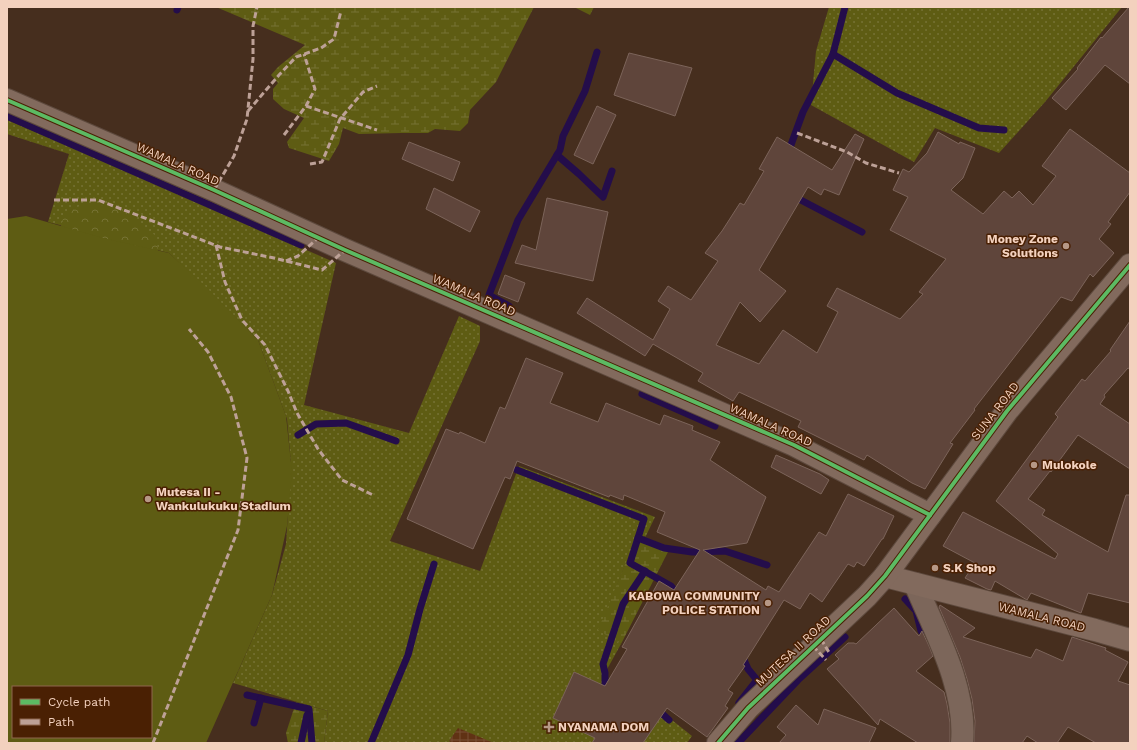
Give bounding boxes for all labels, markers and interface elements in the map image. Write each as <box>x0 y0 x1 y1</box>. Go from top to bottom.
street label: WAMALA ROAD <box>134 139 222 189</box>
place label: Money Zone Solutions <box>987 232 1059 260</box>
marker: Money Zone Solutions <box>1061 241 1071 251</box>
street label: WAMALA ROAD <box>430 271 518 319</box>
street label: SUNA ROAD <box>968 379 1022 443</box>
street label: WAMALA ROAD <box>727 400 815 450</box>
place label: Mulokole <box>1042 458 1097 472</box>
marker: Mulokole <box>1029 460 1039 470</box>
place label: Mutesa II - Wankulukuku Stadium <box>156 485 291 513</box>
marker: Mutesa II - Wankulukuku Stadium <box>143 494 153 504</box>
place label: S.K Shop <box>943 561 996 575</box>
marker: S.K Shop <box>930 563 940 573</box>
place label: KABOWA COMMUNITY POLICE STATION <box>629 589 760 617</box>
marker: KABOWA COMMUNITY POLICE STATION <box>763 598 773 608</box>
street label: WAMALA ROAD <box>997 599 1087 635</box>
street label: MUTESA II ROAD <box>753 613 833 689</box>
legend <box>12 686 152 738</box>
text: Cycle path <box>48 695 110 709</box>
text: Path <box>48 715 74 729</box>
place label: NYANAMA DOM <box>558 720 649 734</box>
marker: NYANAMA DOM <box>543 721 555 733</box>

